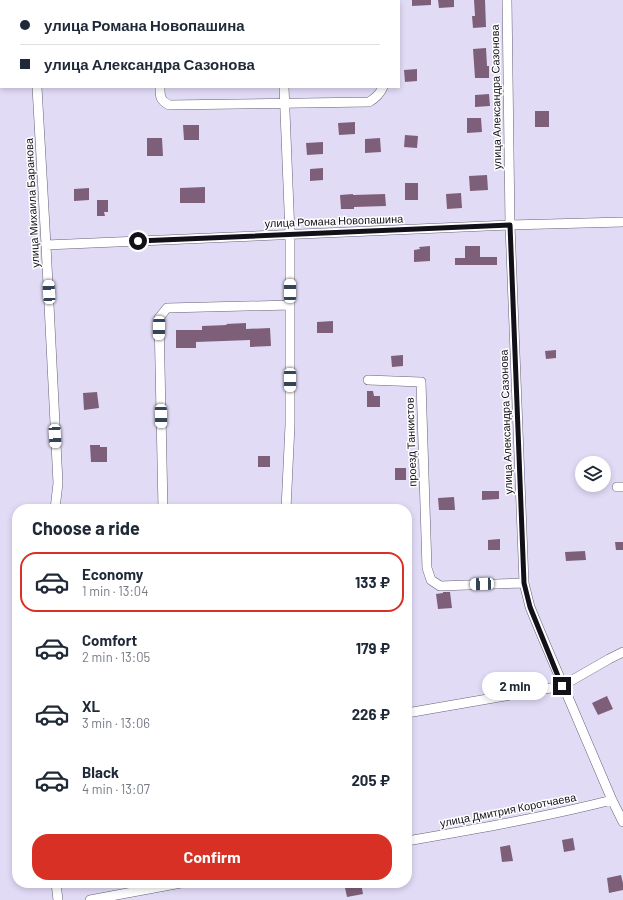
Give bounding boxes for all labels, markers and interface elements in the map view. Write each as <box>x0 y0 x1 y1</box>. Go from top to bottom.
text: улица Романа Новопашина <box>44 16 245 34</box>
street label: улица Александра Сазонова <box>488 24 503 170</box>
text: улица Александра Сазонова <box>44 55 255 73</box>
street label: улица Михаила Баранова <box>22 137 41 268</box>
street label: улица Романа Новопашина <box>264 212 404 229</box>
route start <box>129 232 147 250</box>
car <box>284 279 296 303</box>
car <box>42 280 56 304</box>
car <box>153 316 165 340</box>
street label: улица Александра Сазонова <box>496 348 515 495</box>
car <box>284 368 296 392</box>
street label: проезд Танкистов <box>402 397 419 487</box>
car <box>155 404 167 428</box>
car <box>48 424 62 448</box>
map controls <box>575 456 611 492</box>
button: layers <box>575 456 611 492</box>
text: Choose a ride <box>32 517 140 539</box>
icon: car <box>34 564 70 600</box>
text: Economy <box>82 565 143 583</box>
text: 133 ₽ <box>355 573 390 591</box>
car <box>470 578 494 590</box>
text: 1 min · 13:04 <box>82 583 148 599</box>
icon: car <box>34 630 70 666</box>
text: Comfort <box>82 631 137 649</box>
text: 179 ₽ <box>356 639 390 657</box>
text: 2 min · 13:05 <box>82 649 150 665</box>
callout: 2 min <box>482 672 548 700</box>
route end <box>553 677 571 695</box>
text: 2 min <box>499 678 531 694</box>
icon: car <box>34 696 70 732</box>
text: XL <box>82 697 100 715</box>
text: 226 ₽ <box>352 705 390 723</box>
text: 3 min · 13:06 <box>82 715 150 731</box>
icon: car <box>34 762 70 798</box>
text: Black <box>82 763 119 781</box>
text: 205 ₽ <box>351 771 390 789</box>
text: 4 min · 13:07 <box>82 781 150 797</box>
street label: улица Дмитрия Коротчаева <box>439 790 578 829</box>
button: Confirm <box>32 834 392 880</box>

